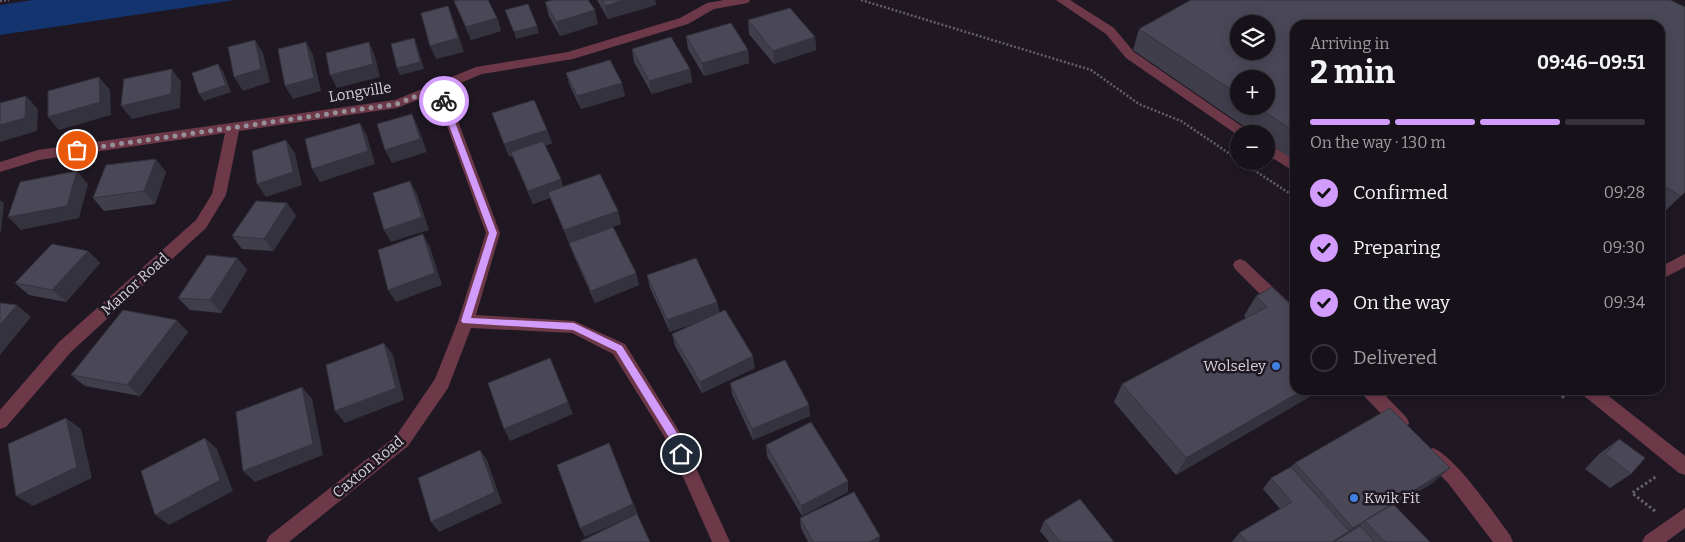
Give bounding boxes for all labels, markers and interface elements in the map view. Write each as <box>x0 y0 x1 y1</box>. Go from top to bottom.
map controls <box>1230 15 1275 170</box>
button: layers <box>1230 15 1275 60</box>
text: Arriving in <box>1310 34 1389 53</box>
text: 09:46–09:51 <box>1537 51 1645 74</box>
text: 2 min <box>1310 53 1395 91</box>
button: + <box>1230 70 1275 115</box>
courier <box>419 76 469 126</box>
street label: Longville <box>327 78 393 106</box>
icon: bike <box>430 87 458 115</box>
button: − <box>1230 125 1275 170</box>
pin <box>56 129 98 171</box>
text: On the way · 130 m <box>1310 133 1446 152</box>
icon: bag <box>63 136 91 164</box>
icon: check <box>1310 179 1338 207</box>
text: Confirmed <box>1353 181 1448 204</box>
text: 09:28 <box>1604 183 1645 202</box>
icon: check <box>1310 234 1338 262</box>
text: Preparing <box>1353 236 1441 259</box>
text: 09:30 <box>1603 238 1645 257</box>
street label: Manor Road <box>98 249 172 319</box>
icon: check <box>1310 289 1338 317</box>
text: On the way <box>1353 291 1450 314</box>
text: 09:34 <box>1604 293 1645 312</box>
text: Delivered <box>1353 346 1437 369</box>
place label: Wolseley <box>1203 357 1266 375</box>
marker: Wolseley <box>1270 360 1282 372</box>
street label: Caxton Road <box>329 432 407 502</box>
pin <box>660 433 702 475</box>
icon: home <box>667 440 695 468</box>
place label: Kwik Fit <box>1364 489 1421 507</box>
marker: Kwik Fit <box>1348 492 1360 504</box>

